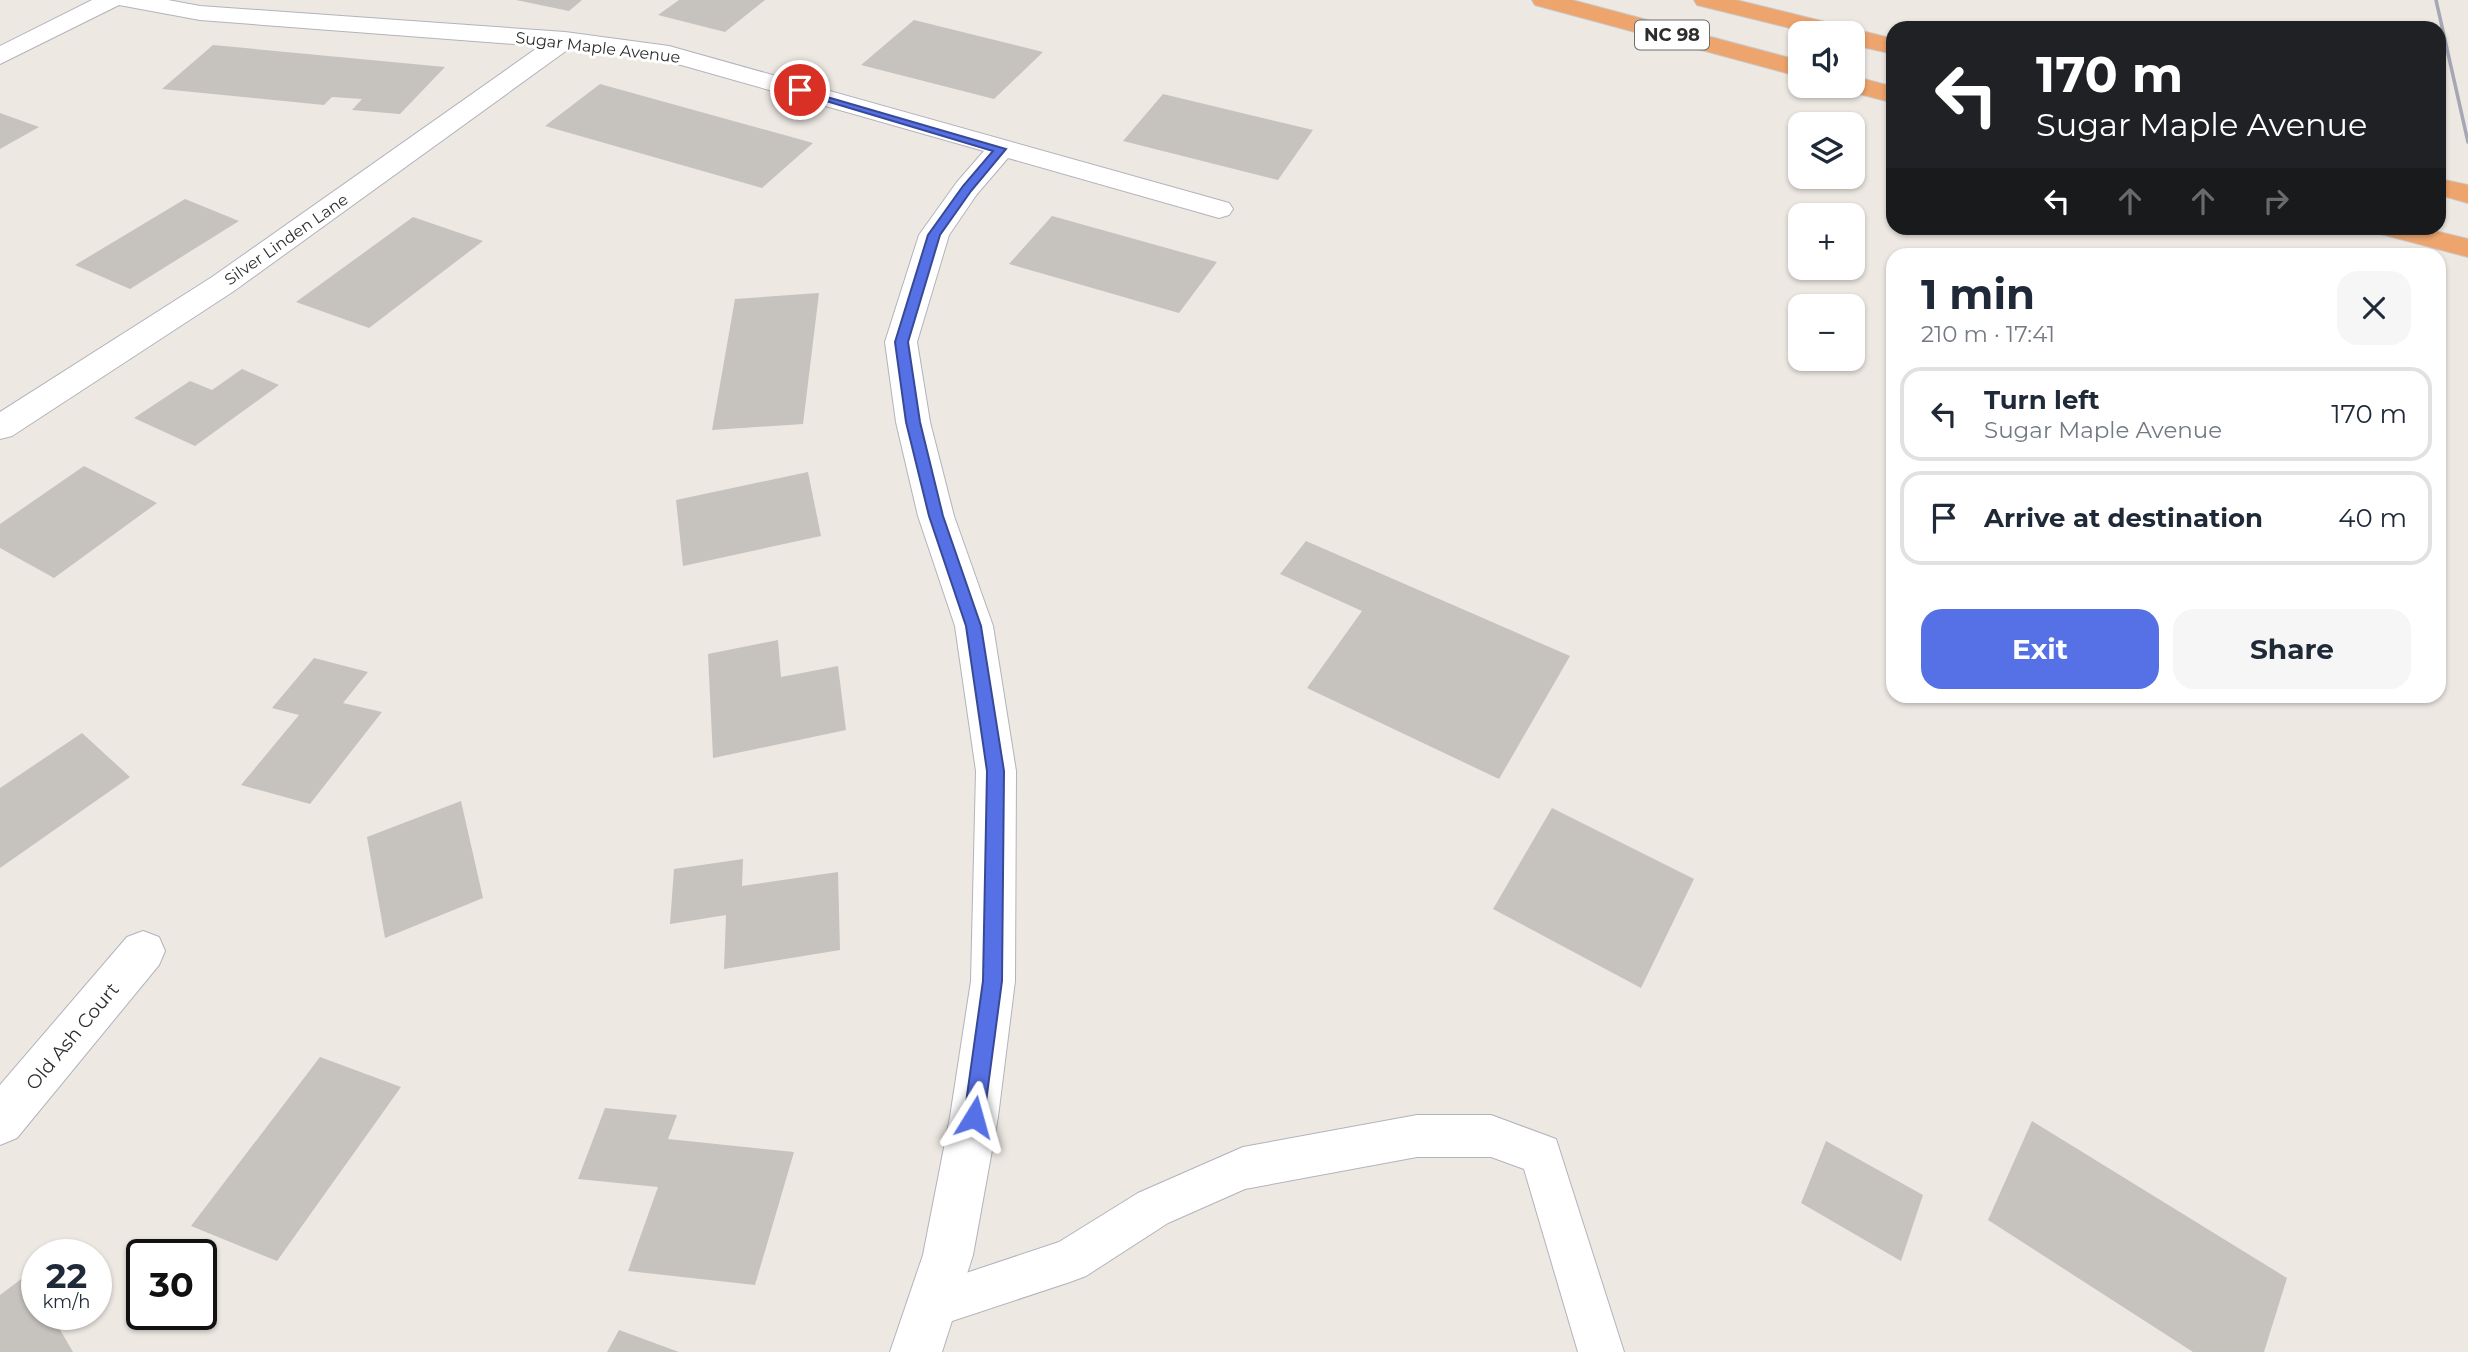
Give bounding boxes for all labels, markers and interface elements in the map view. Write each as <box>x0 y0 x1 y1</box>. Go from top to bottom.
road number: NC 98 <box>1635 20 1709 50</box>
map controls <box>1788 21 1865 371</box>
button: sound <box>1788 21 1865 98</box>
street label: Sugar Maple Avenue <box>515 28 681 67</box>
text: 170 m <box>2036 45 2183 104</box>
icon: left <box>1921 49 2012 140</box>
pin <box>770 60 830 120</box>
icon: arrive <box>781 71 819 109</box>
text: Sugar Maple Avenue <box>2036 105 2367 144</box>
button: layers <box>1788 112 1865 189</box>
icon: left <box>2038 182 2076 220</box>
icon: ahead <box>2111 182 2149 220</box>
icon: ahead <box>2184 182 2222 220</box>
icon: right <box>2257 182 2295 220</box>
street label: Silver Linden Lane <box>221 190 352 289</box>
button: + <box>1788 203 1865 280</box>
text: 1 min <box>1921 268 2035 320</box>
button: close <box>2337 271 2411 345</box>
button: − <box>1788 294 1865 371</box>
text: 210 m · 17:41 <box>1921 320 2055 348</box>
text: Turn left <box>1984 384 2100 416</box>
icon: left <box>1925 395 1963 433</box>
text: 170 m <box>2331 398 2407 430</box>
text: Sugar Maple Avenue <box>1984 416 2222 444</box>
icon: arrive <box>1925 499 1963 537</box>
text: Arrive at destination <box>1984 502 2263 534</box>
text: 40 m <box>2338 502 2407 534</box>
button: Exit <box>1921 609 2159 689</box>
button: Share <box>2173 609 2411 689</box>
street label: Old Ash Court <box>21 978 124 1095</box>
position arrow <box>937 1080 1011 1154</box>
speed limit sign: 30 <box>126 1239 217 1330</box>
text: 22 <box>46 1254 87 1297</box>
text: km/h <box>42 1291 91 1313</box>

